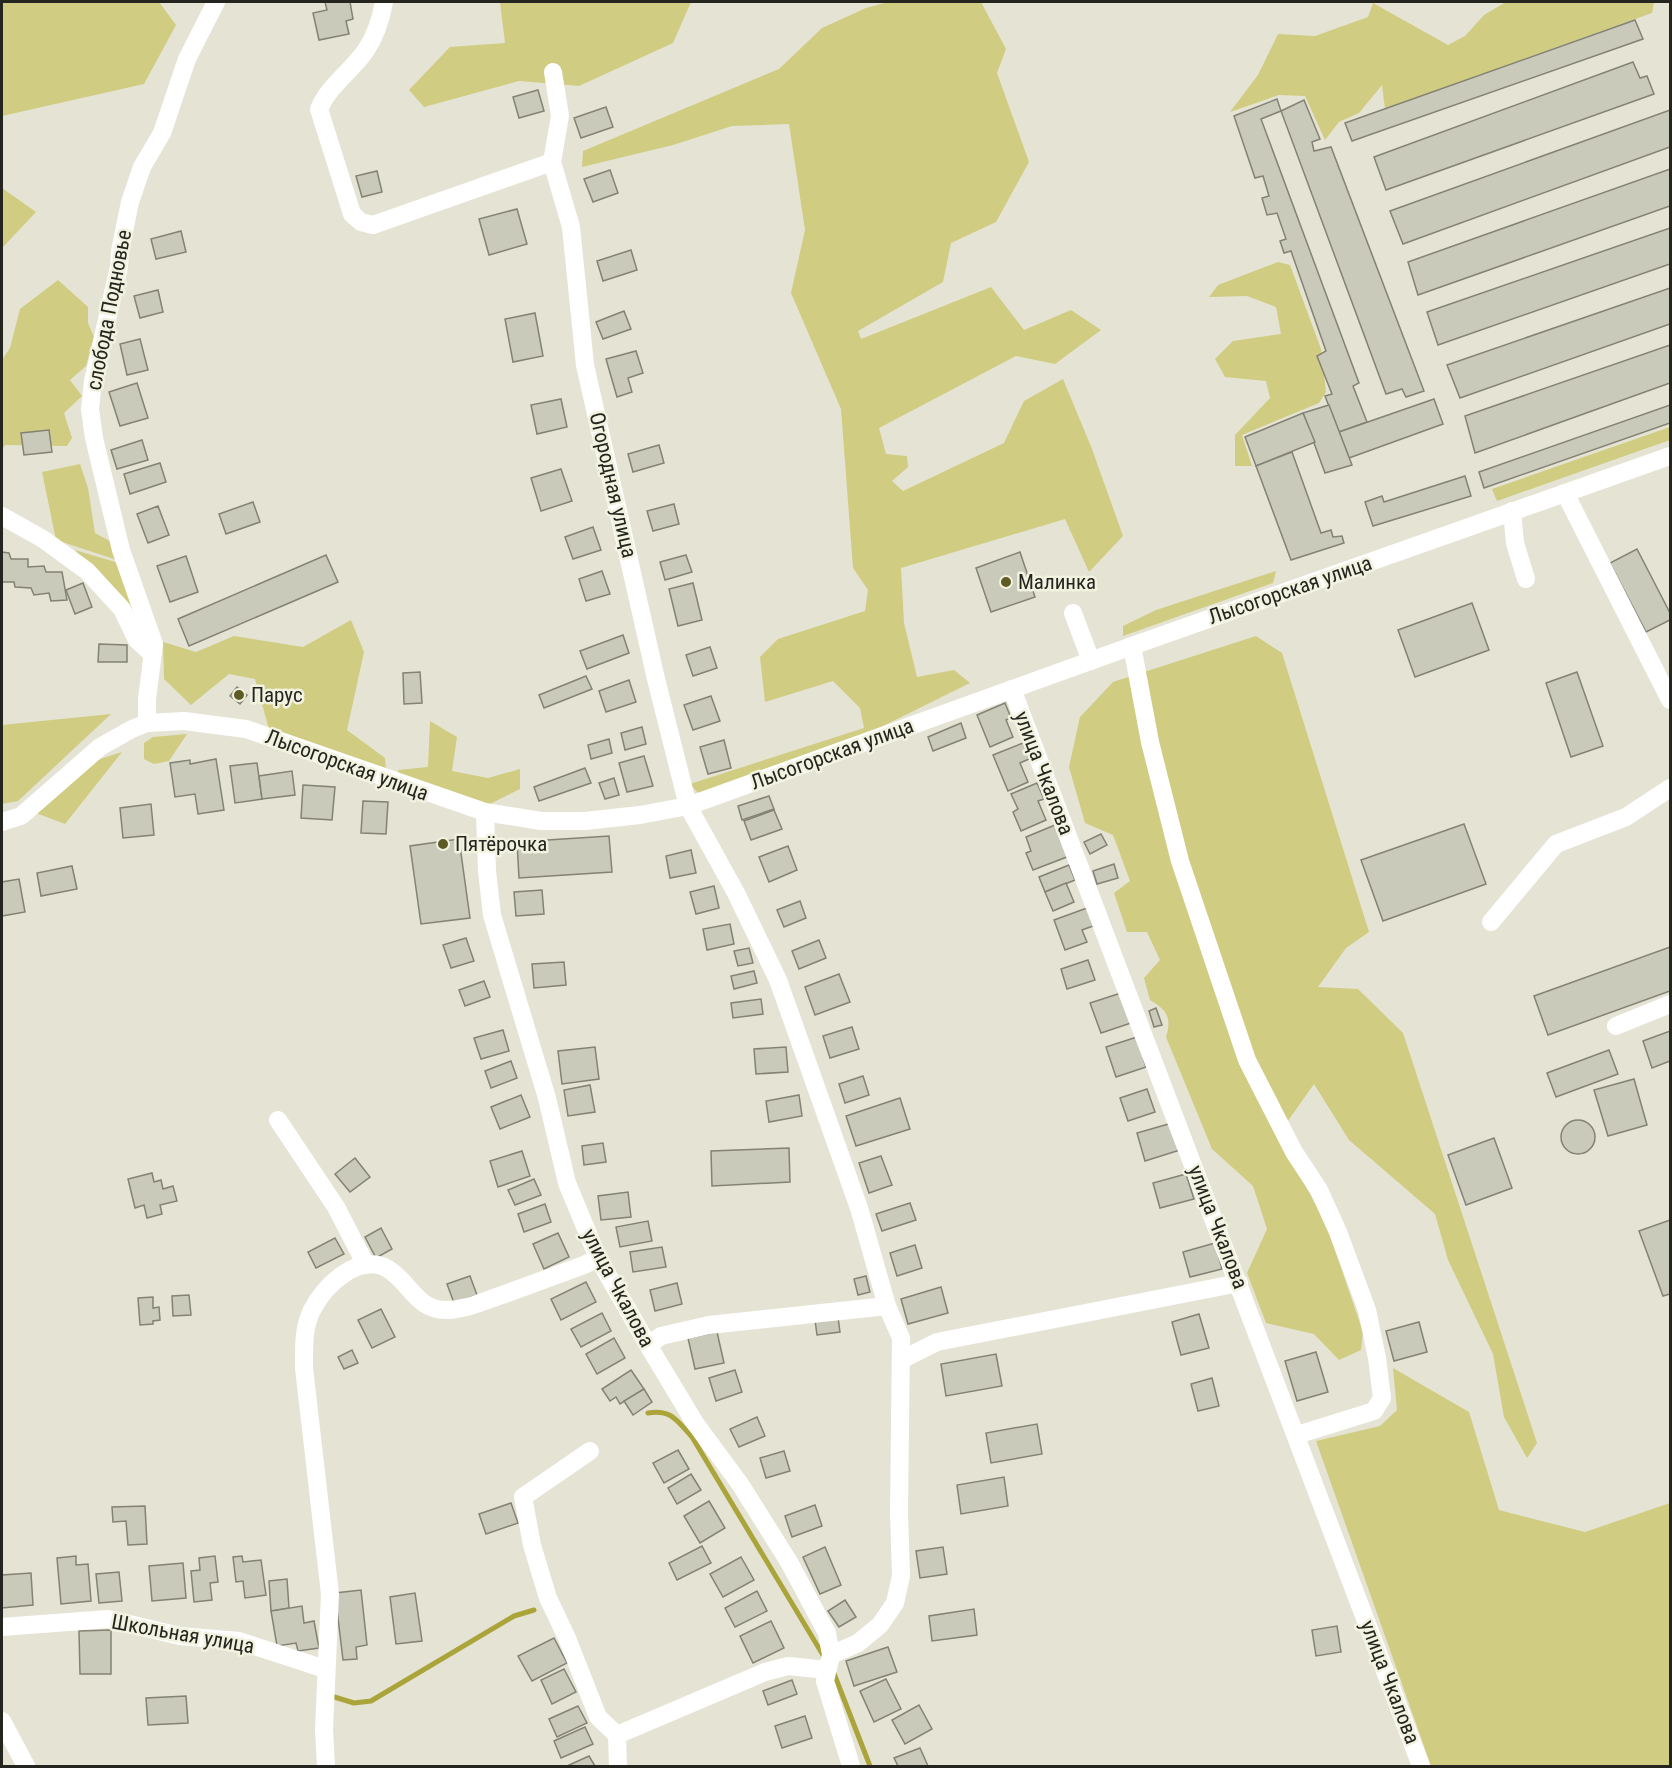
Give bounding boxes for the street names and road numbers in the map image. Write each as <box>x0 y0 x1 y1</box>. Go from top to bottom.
street label: слобода Подновье <box>82 228 136 392</box>
street label: Огородная улица <box>585 410 641 560</box>
street label: Лысогорская улица <box>1205 551 1375 629</box>
street label: улица Чкалова <box>1009 708 1079 838</box>
street label: Лысогорская улица <box>747 713 917 795</box>
street label: Лысогорская улица <box>262 724 432 806</box>
street label: улица Чкалова <box>1183 1162 1253 1292</box>
street label: улица Чкалова <box>577 1225 659 1351</box>
street label: Школьная улица <box>110 1610 256 1658</box>
street label: улица Чкалова <box>1355 1617 1425 1747</box>

